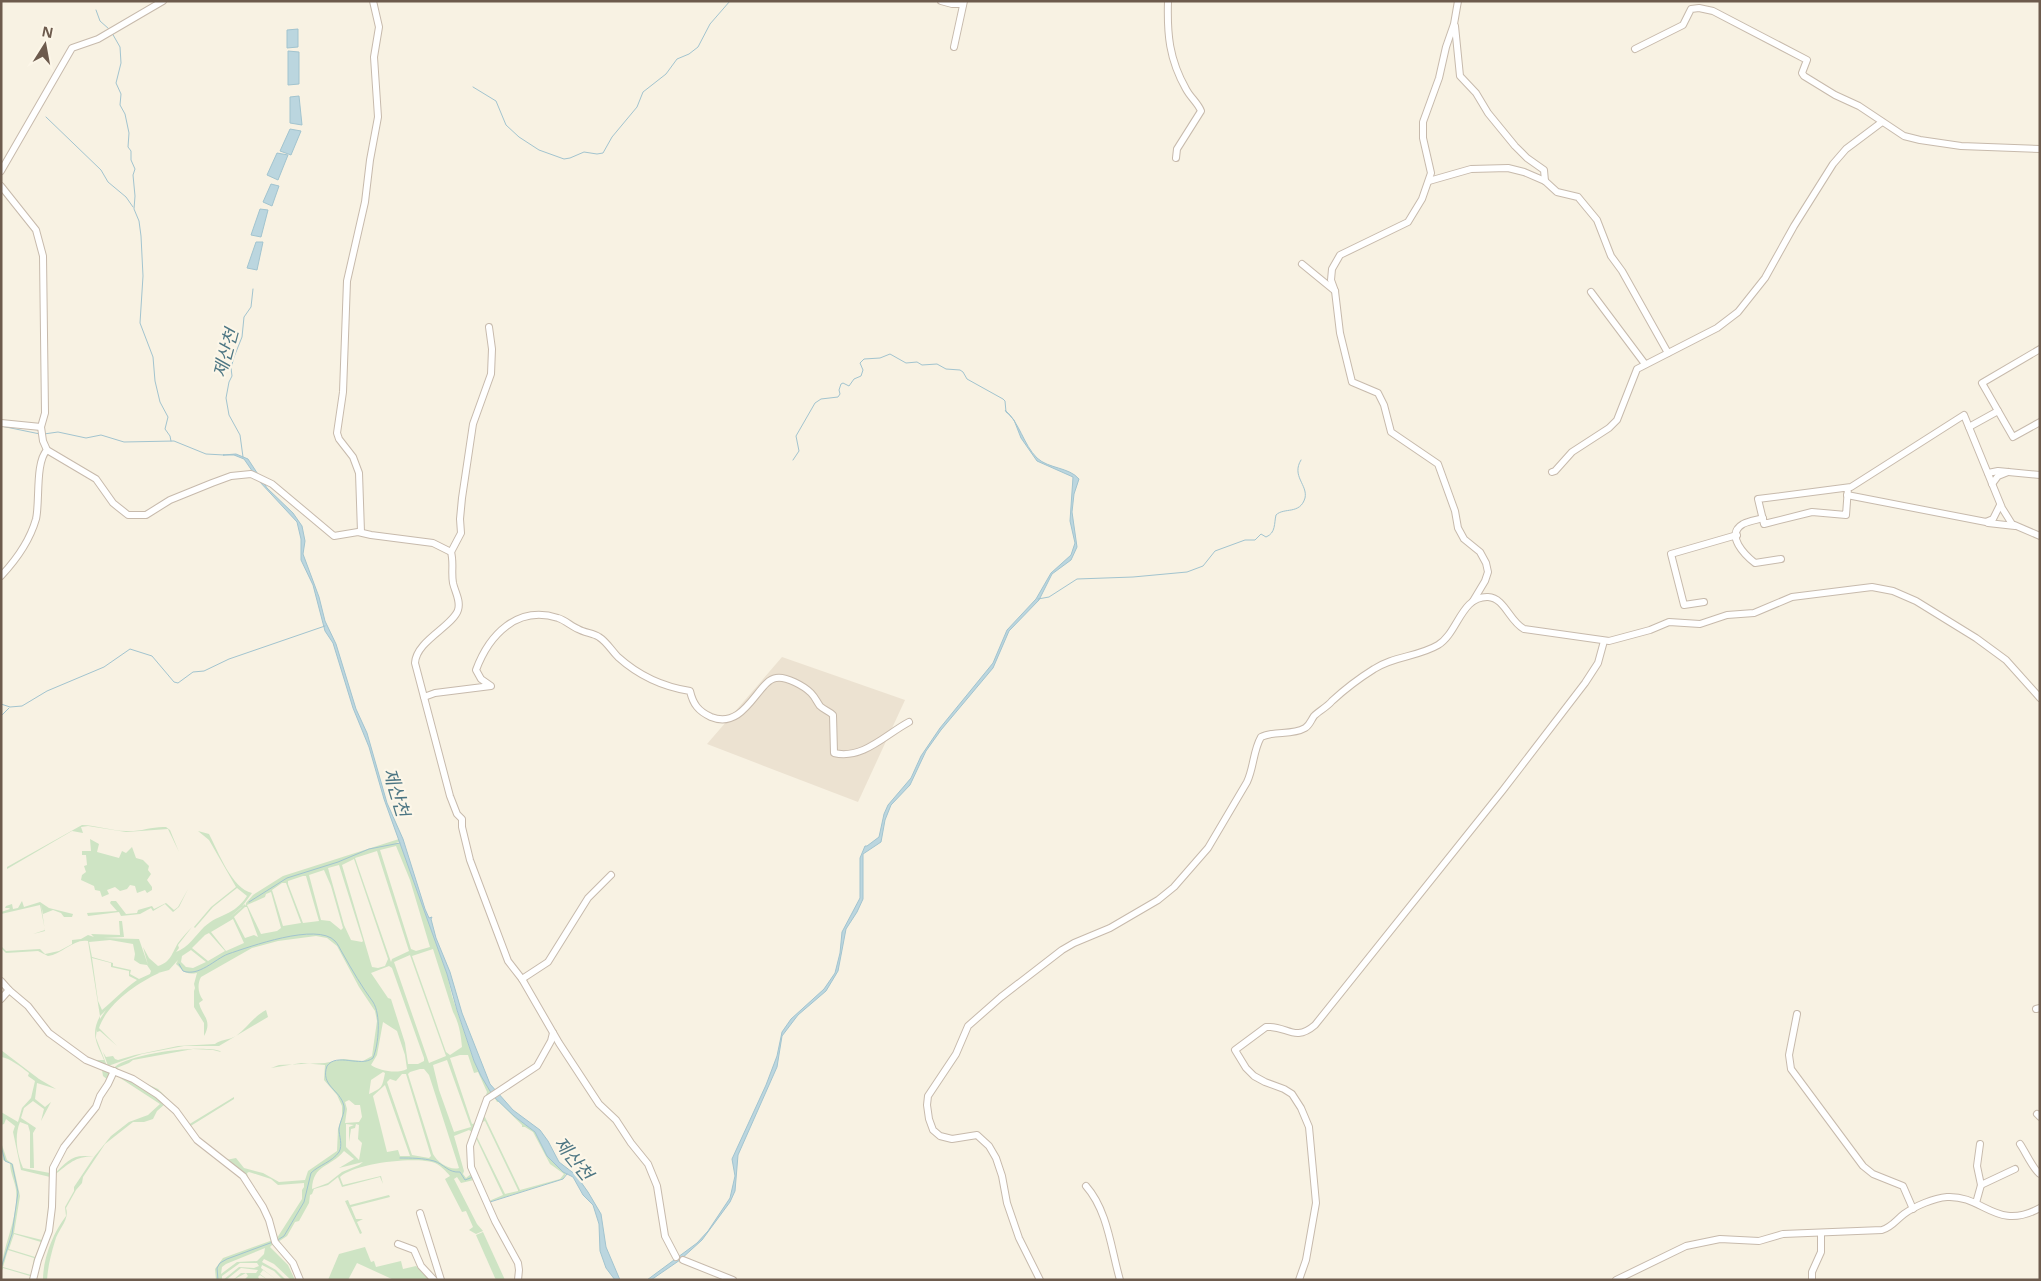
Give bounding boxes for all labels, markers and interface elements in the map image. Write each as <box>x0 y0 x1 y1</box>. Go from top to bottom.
north arrow <box>20 20 70 70</box>
text: N <box>40 21 55 42</box>
water label: 제산천 <box>207 324 244 380</box>
water label: 제산천 <box>378 765 416 822</box>
water label: 제산천 <box>549 1131 600 1187</box>

